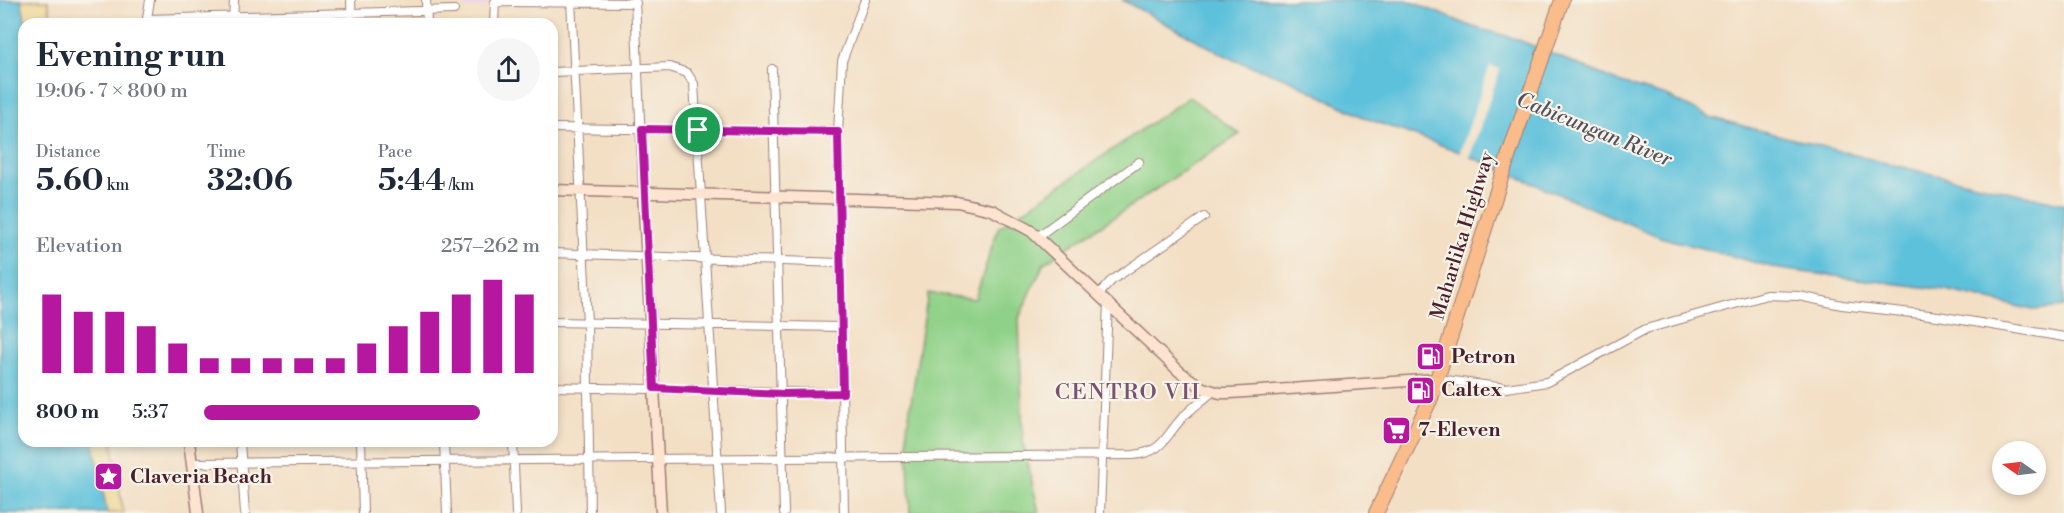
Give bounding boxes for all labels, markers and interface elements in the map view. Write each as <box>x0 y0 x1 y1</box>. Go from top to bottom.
text: Evening run <box>36 36 225 77</box>
button: share <box>477 38 540 101</box>
text: 19:06 · 7 × 800 m <box>36 79 188 104</box>
water label: Cabicungan River <box>1512 87 1677 173</box>
pin <box>672 104 723 155</box>
icon: arrive <box>681 113 714 146</box>
text: Distance <box>36 142 101 162</box>
text: Time <box>207 142 246 162</box>
text: Pace <box>378 142 412 162</box>
street label: Maharlika Highway <box>1426 149 1501 323</box>
text: 5.60 <box>36 162 104 200</box>
text: 32:06 <box>207 162 293 200</box>
text: 5:44 <box>378 162 446 200</box>
text: km <box>104 175 129 195</box>
text: /km <box>446 175 474 195</box>
text: Elevation <box>36 234 123 259</box>
text: 257–262 m <box>441 234 540 259</box>
fuel station icon: Petron <box>1414 341 1446 373</box>
place label: Petron <box>1451 345 1516 370</box>
fuel station icon: Caltex <box>1404 374 1436 406</box>
place label: Caltex <box>1441 378 1502 403</box>
district label: CENTRO VII <box>1055 379 1201 406</box>
text: 800 m <box>36 400 99 425</box>
text: 5:37 <box>132 400 168 425</box>
supermarket icon: 7-Eleven <box>1381 414 1413 446</box>
place label: 7-Eleven <box>1418 418 1501 443</box>
north arrow <box>1992 441 2046 495</box>
map controls <box>1992 441 2046 495</box>
place icon: Claveria Beach <box>93 461 125 493</box>
place label: Claveria Beach <box>130 465 273 490</box>

